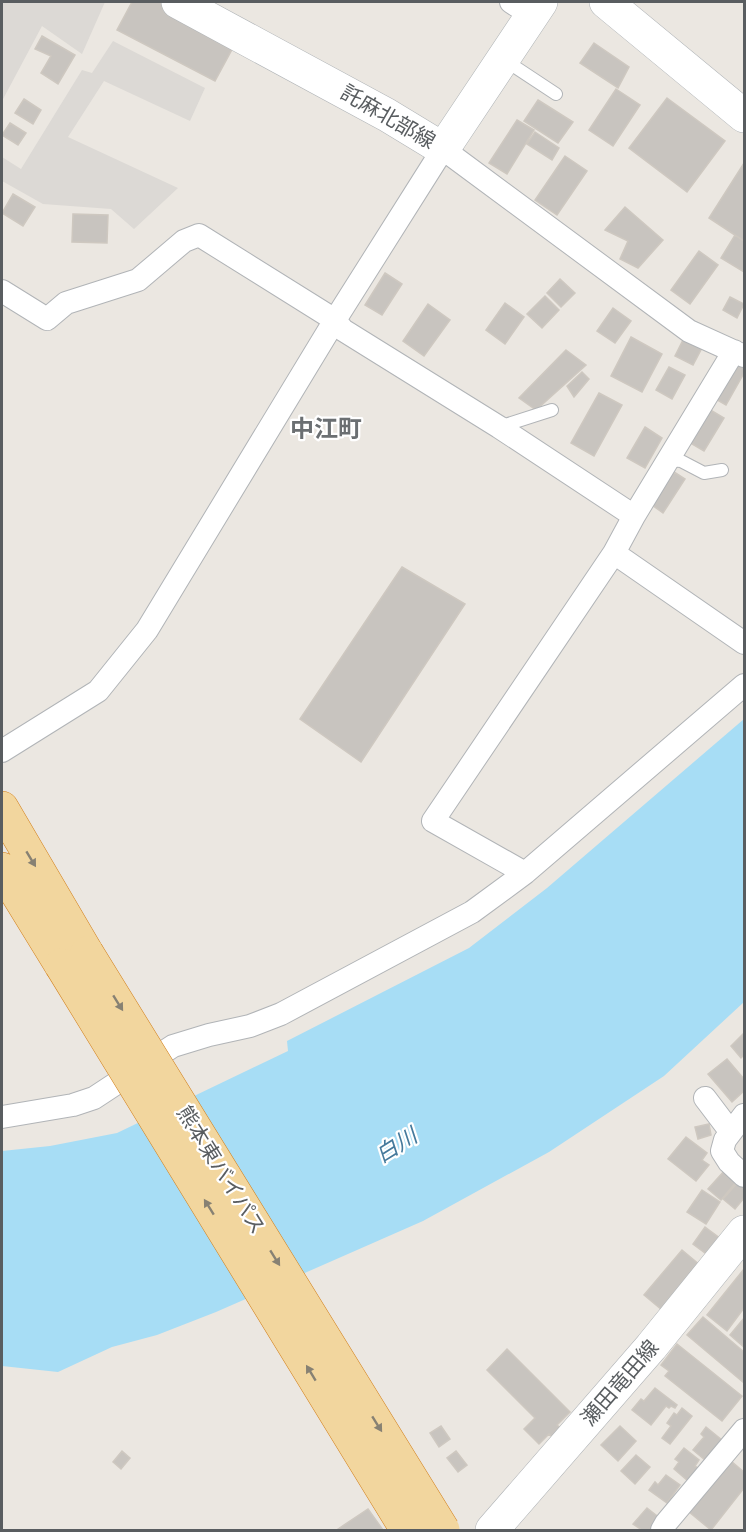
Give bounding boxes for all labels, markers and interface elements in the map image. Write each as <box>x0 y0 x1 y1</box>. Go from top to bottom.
street label: 託麻北部線 <box>336 78 441 155</box>
district label: 中江町 <box>290 411 362 444</box>
one-way arrow <box>26 851 37 867</box>
one-way arrow <box>112 995 123 1011</box>
street label: 熊本東バイパス <box>171 1100 273 1239</box>
water label: 白川 <box>369 1120 424 1169</box>
one-way arrow <box>204 1199 215 1215</box>
one-way arrow <box>270 1250 281 1266</box>
street label: 瀬田竜田線 <box>574 1334 664 1431</box>
one-way arrow <box>306 1365 317 1381</box>
one-way arrow <box>372 1416 383 1432</box>

